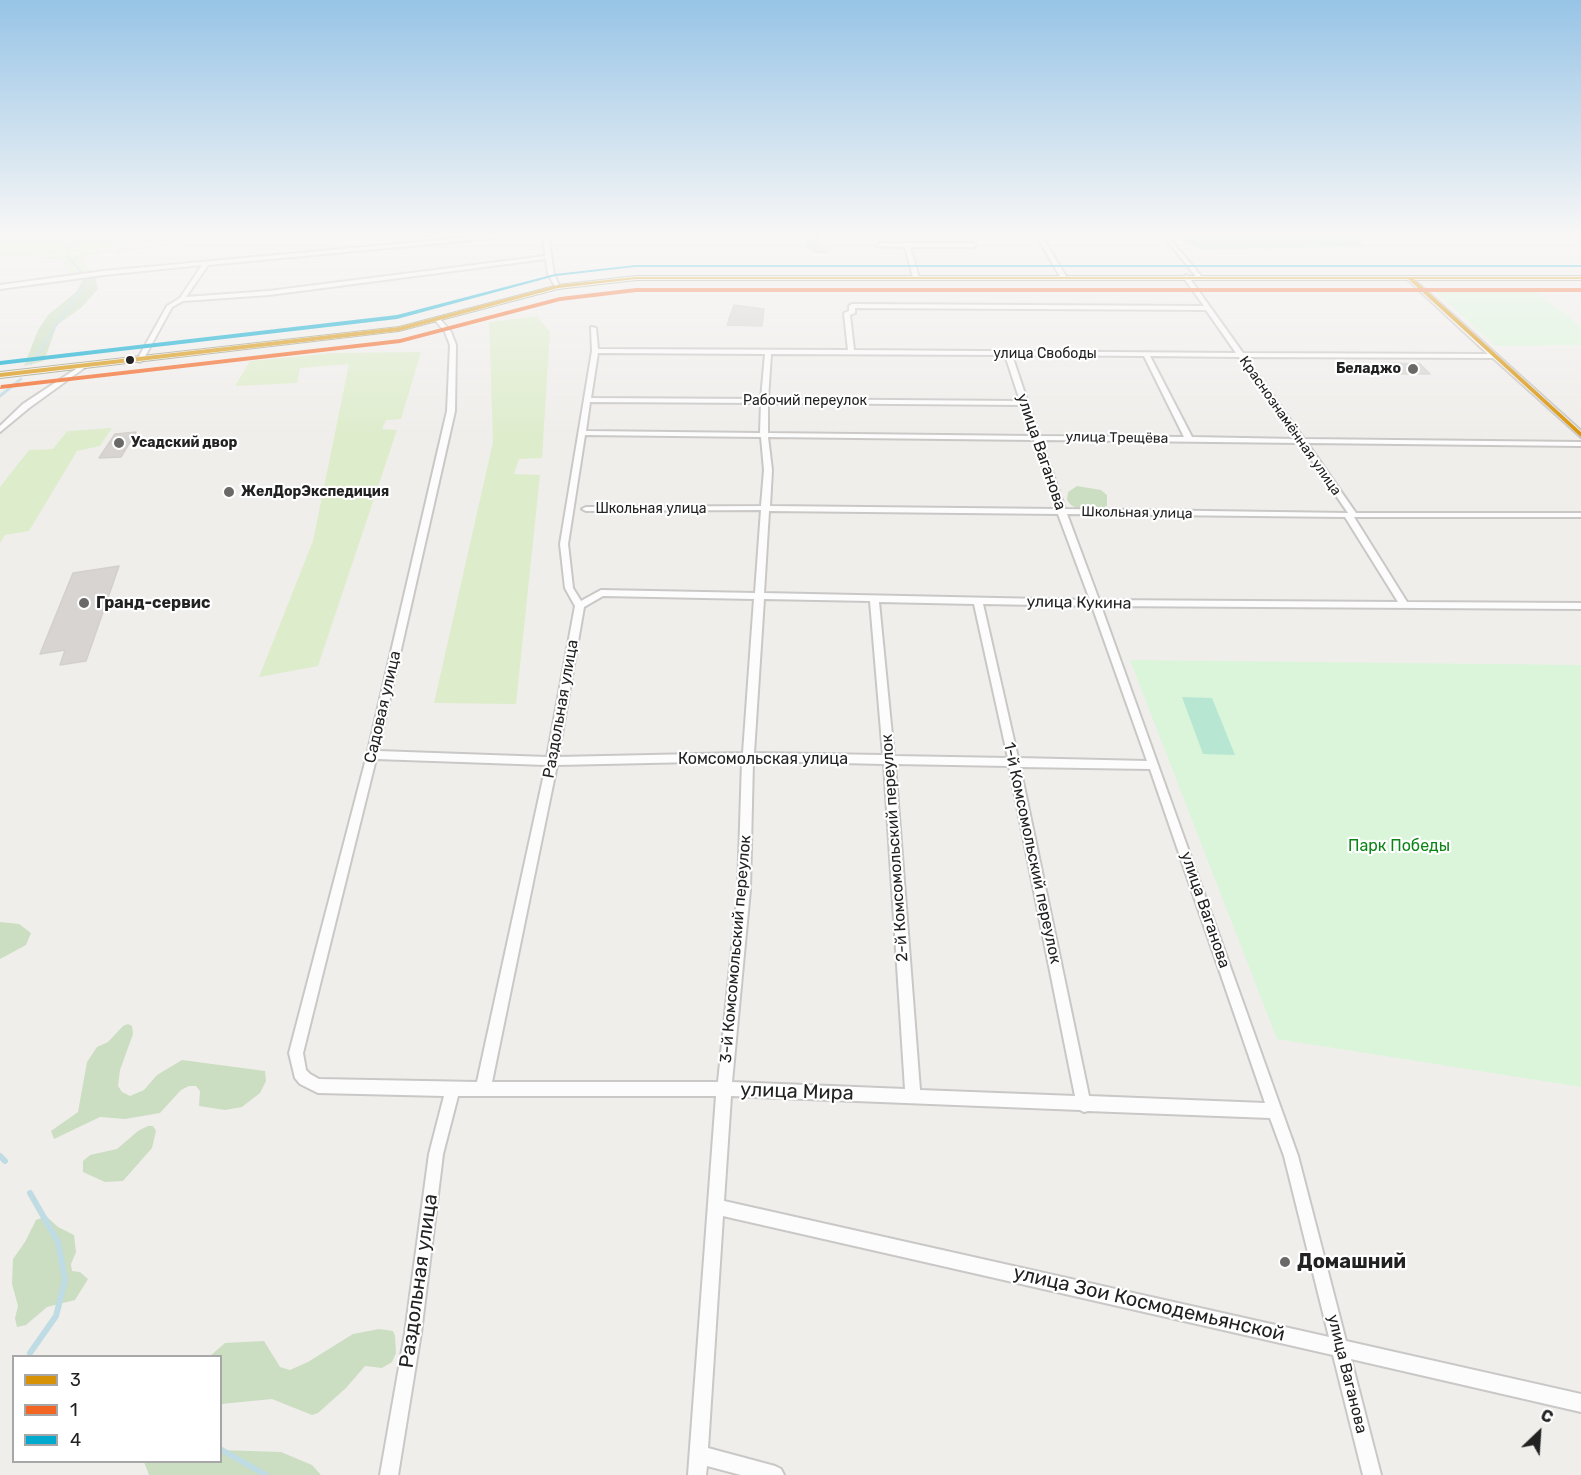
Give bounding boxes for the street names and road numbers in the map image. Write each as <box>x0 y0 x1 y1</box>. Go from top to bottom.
street label: улица Свободы <box>993 346 1097 362</box>
street label: Краснознамённая улица <box>1235 353 1345 499</box>
street label: улица Ваганова <box>1012 391 1070 513</box>
street label: Рабочий переулок <box>743 393 867 409</box>
street label: улица Трещёва <box>1065 429 1169 447</box>
street label: Школьная улица <box>595 501 707 517</box>
street label: Школьная улица <box>1081 504 1193 522</box>
street label: улица Кукина <box>1026 592 1132 614</box>
street label: Раздольная улица <box>539 638 583 780</box>
street label: Садовая улица <box>361 649 405 765</box>
street label: 2-й Комсомольский переулок <box>877 733 913 963</box>
street label: 1-й Комсомольский переулок <box>999 740 1065 966</box>
street label: Комсомольская улица <box>678 749 848 769</box>
street label: 3-й Комсомольский переулок <box>716 834 756 1064</box>
street label: улица Ваганова <box>1176 849 1234 971</box>
street label: улица Мира <box>740 1078 854 1106</box>
street label: Раздольная улица <box>395 1192 443 1370</box>
street label: улица Зои Космодемьянской <box>1011 1261 1287 1347</box>
street label: улица Ваганова <box>1323 1313 1371 1435</box>

